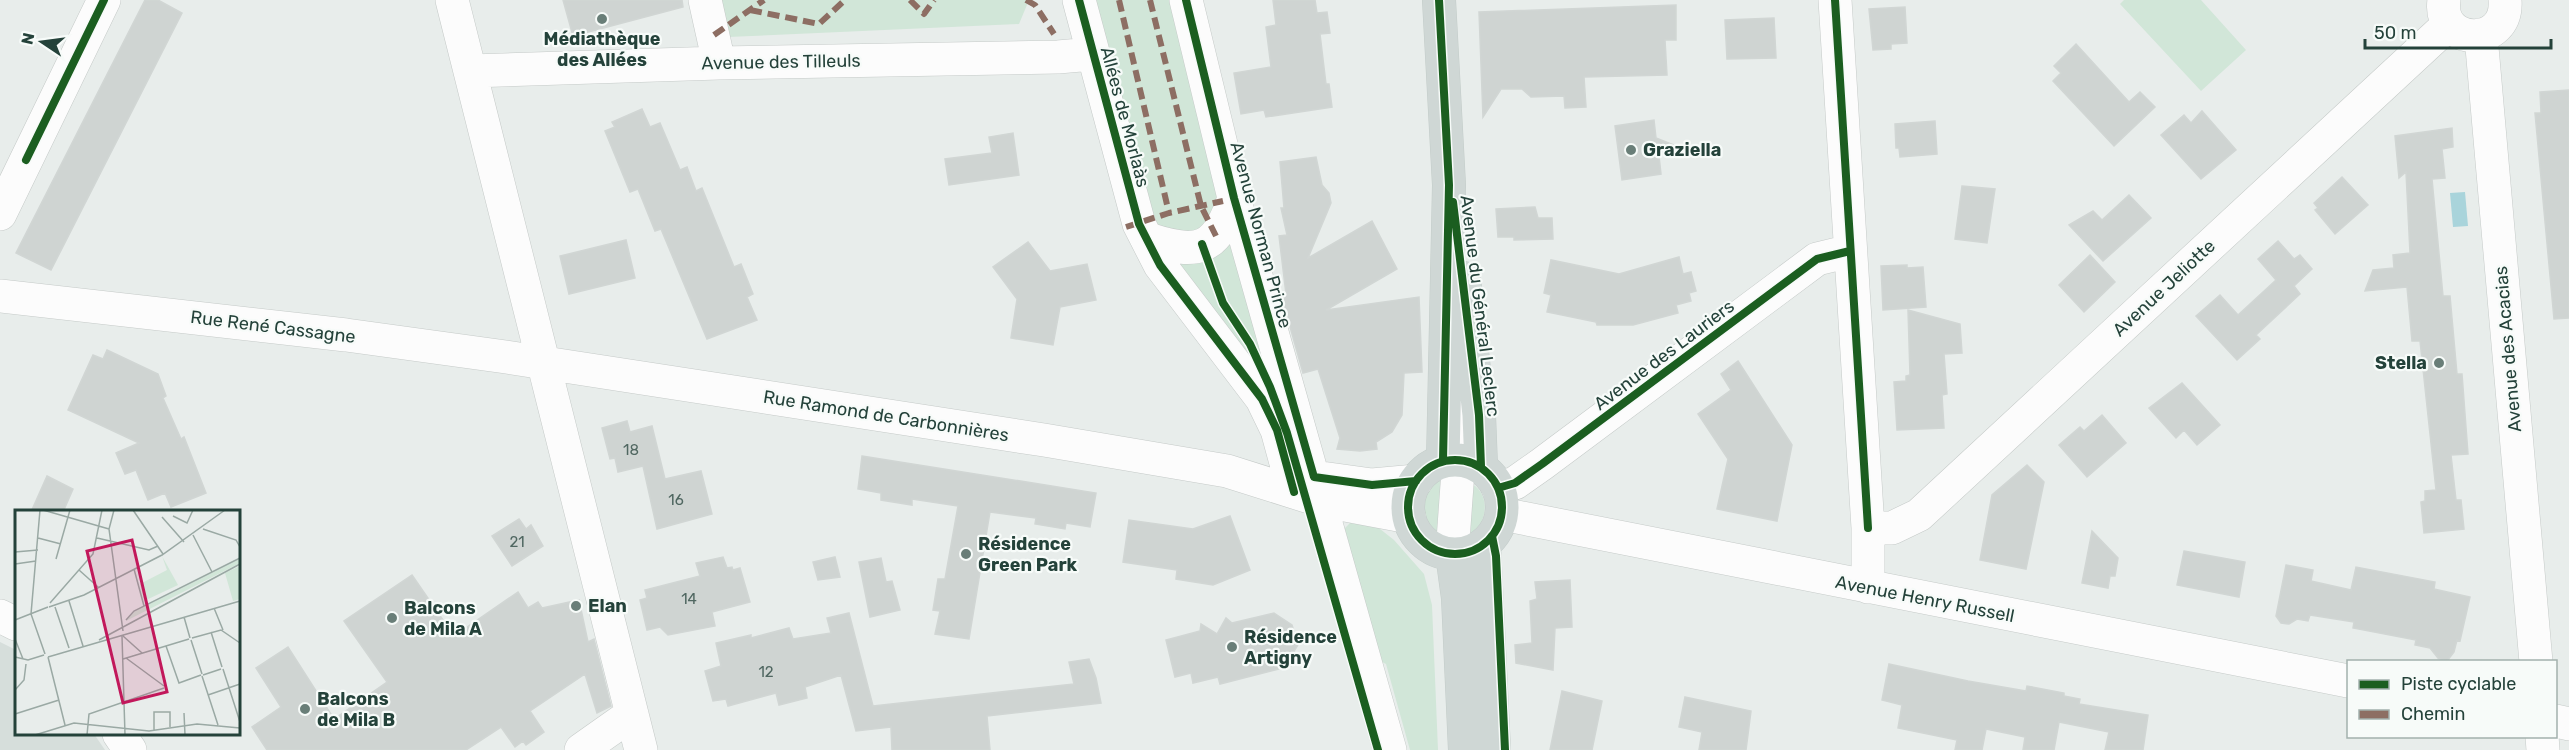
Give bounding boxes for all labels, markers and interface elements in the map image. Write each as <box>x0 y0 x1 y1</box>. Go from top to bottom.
north arrow <box>12 12 72 72</box>
marker: Médiathèque des Allées <box>595 12 609 26</box>
scale bar <box>2365 12 2551 50</box>
text: 50 m <box>2374 22 2417 44</box>
place label: Médiathèque des Allées <box>543 28 661 71</box>
text: N <box>17 31 38 46</box>
street label: Allées de Morlaàs <box>1096 44 1154 190</box>
street label: Avenue des Tilleuls <box>701 50 861 74</box>
street label: Avenue Norman Prince <box>1226 139 1296 331</box>
place label: Graziella <box>1643 139 1721 161</box>
marker: Graziella <box>1624 143 1638 157</box>
street label: Avenue du Général Leclerc <box>1455 194 1505 418</box>
street label: Avenue Jeliotte <box>2108 235 2220 341</box>
street label: Avenue des Acacias <box>2490 265 2526 433</box>
street label: Avenue des Lauriers <box>1589 295 1739 415</box>
street label: Rue René Cassagne <box>189 306 357 348</box>
place label: Stella <box>2375 352 2427 374</box>
marker: Stella <box>2432 356 2446 370</box>
street label: Rue Ramond de Carbonnières <box>762 386 1010 446</box>
house number: 18 <box>623 441 639 459</box>
house number: 16 <box>668 491 684 509</box>
inset map <box>15 510 240 735</box>
house number: 21 <box>509 533 525 551</box>
place label: Résidence Green Park <box>978 533 1078 576</box>
marker: Résidence Green Park <box>959 547 973 561</box>
street label: Avenue Henry Russell <box>1834 571 2016 627</box>
house number: 14 <box>681 590 697 608</box>
place label: Elan <box>588 595 627 617</box>
place label: Balcons de Mila A <box>404 597 482 640</box>
marker: Elan <box>569 599 583 613</box>
marker: Balcons de Mila A <box>385 611 399 625</box>
place label: Résidence Artigny <box>1244 626 1337 669</box>
marker: Résidence Artigny <box>1225 640 1239 654</box>
legend <box>2347 660 2557 738</box>
house number: 12 <box>758 663 774 681</box>
text: Piste cyclable <box>2401 673 2516 695</box>
place label: Balcons de Mila B <box>317 688 395 731</box>
marker: Balcons de Mila B <box>298 702 312 716</box>
text: Chemin <box>2401 703 2465 725</box>

